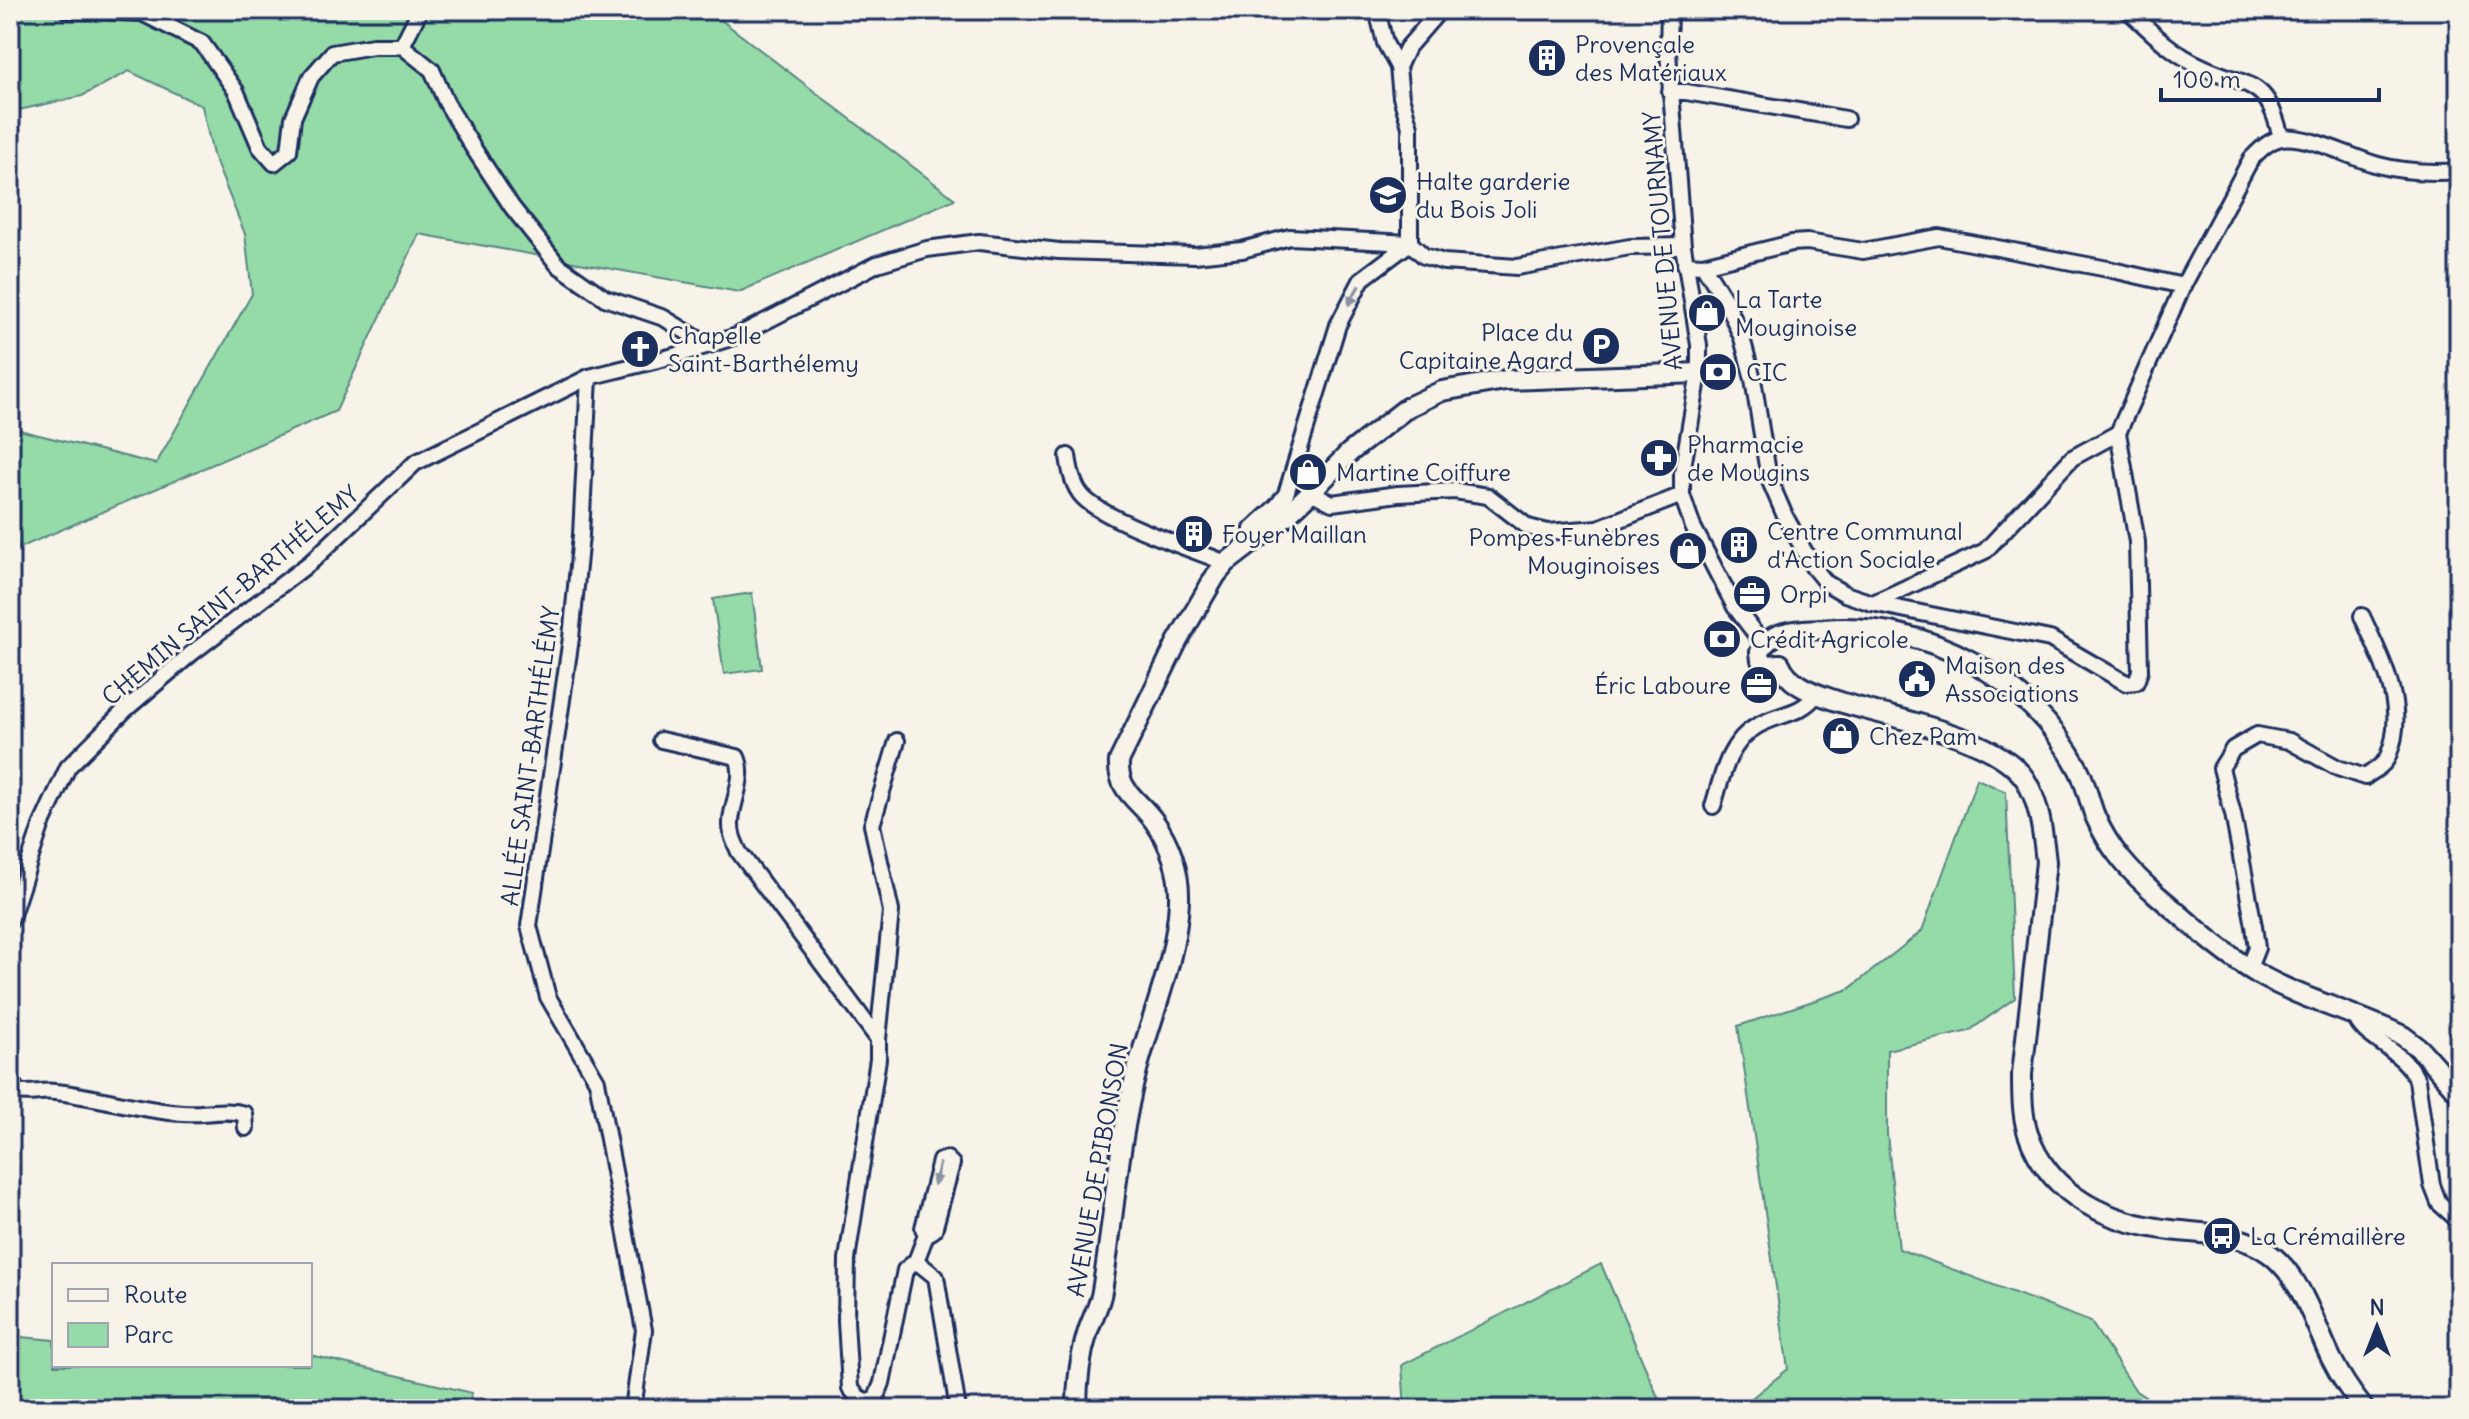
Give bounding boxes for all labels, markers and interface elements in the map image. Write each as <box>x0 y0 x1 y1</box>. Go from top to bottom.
place label: Provençale des Matériaux <box>1575 29 1727 87</box>
building icon: Provençale des Matériaux <box>1526 37 1568 79</box>
scale bar <box>2161 52 2379 102</box>
text: 100 m <box>2173 64 2241 94</box>
street label: AVENUE DE TOURNAMY <box>1636 110 1688 372</box>
place label: Halte garderie du Bois Joli <box>1416 166 1570 224</box>
school or university icon: Halte garderie du Bois Joli <box>1367 174 1409 216</box>
one-way arrow <box>1347 284 1360 307</box>
place label: La Tarte Mouginoise <box>1735 284 1857 342</box>
shop icon: La Tarte Mouginoise <box>1686 292 1728 334</box>
place label: Place du Capitaine Agard <box>1399 317 1573 375</box>
place label: Chapelle Saint-Barthélemy <box>668 320 859 378</box>
parking icon: Place du Capitaine Agard <box>1580 325 1622 367</box>
church icon: Chapelle Saint-Barthélemy <box>619 328 661 370</box>
bank icon: CIC <box>1697 351 1739 393</box>
place label: CIC <box>1746 357 1788 387</box>
place label: Pharmacie de Mougins <box>1687 429 1810 487</box>
pharmacy icon: Pharmacie de Mougins <box>1638 437 1680 479</box>
shop icon: Martine Coiffure <box>1287 451 1329 493</box>
place label: Martine Coiffure <box>1336 457 1511 487</box>
street label: CHEMIN SAINT-BARTHÉLEMY <box>95 479 365 711</box>
building icon: Foyer Maillan <box>1173 513 1215 555</box>
place label: Centre Communal d'Action Sociale <box>1767 516 1963 574</box>
place label: Foyer Maillan <box>1222 519 1367 549</box>
place label: Pompes Funèbres Mouginoises <box>1469 522 1660 580</box>
building icon: Centre Communal d'Action Sociale <box>1718 524 1760 566</box>
shop icon: Pompes Funèbres Mouginoises <box>1667 530 1709 572</box>
office icon: Orpi <box>1731 573 1773 615</box>
place label: Orpi <box>1780 579 1827 609</box>
street label: ALLÉE SAINT-BARTHÉLÉMY <box>494 604 566 908</box>
bank icon: Crédit Agricole <box>1701 618 1743 660</box>
place label: Crédit Agricole <box>1750 624 1909 654</box>
place label: Maison des Associations <box>1945 650 2079 708</box>
public building icon: Maison des Associations <box>1896 658 1938 700</box>
office icon: Éric Laboure <box>1738 664 1780 706</box>
place label: Éric Laboure <box>1595 670 1731 700</box>
shop icon: Chez Pam <box>1820 715 1862 757</box>
place label: Chez Pam <box>1869 721 1977 751</box>
street label: AVENUE DE PIBONSON <box>1060 1041 1134 1299</box>
one-way arrow <box>930 1161 942 1186</box>
bus stop icon: La Crémaillère <box>2201 1215 2243 1257</box>
place label: La Crémaillère <box>2250 1221 2406 1251</box>
legend <box>52 1263 312 1367</box>
text: Route <box>124 1279 187 1309</box>
north arrow <box>2337 1287 2417 1367</box>
text: N <box>2369 1293 2385 1321</box>
text: Parc <box>124 1319 173 1349</box>

